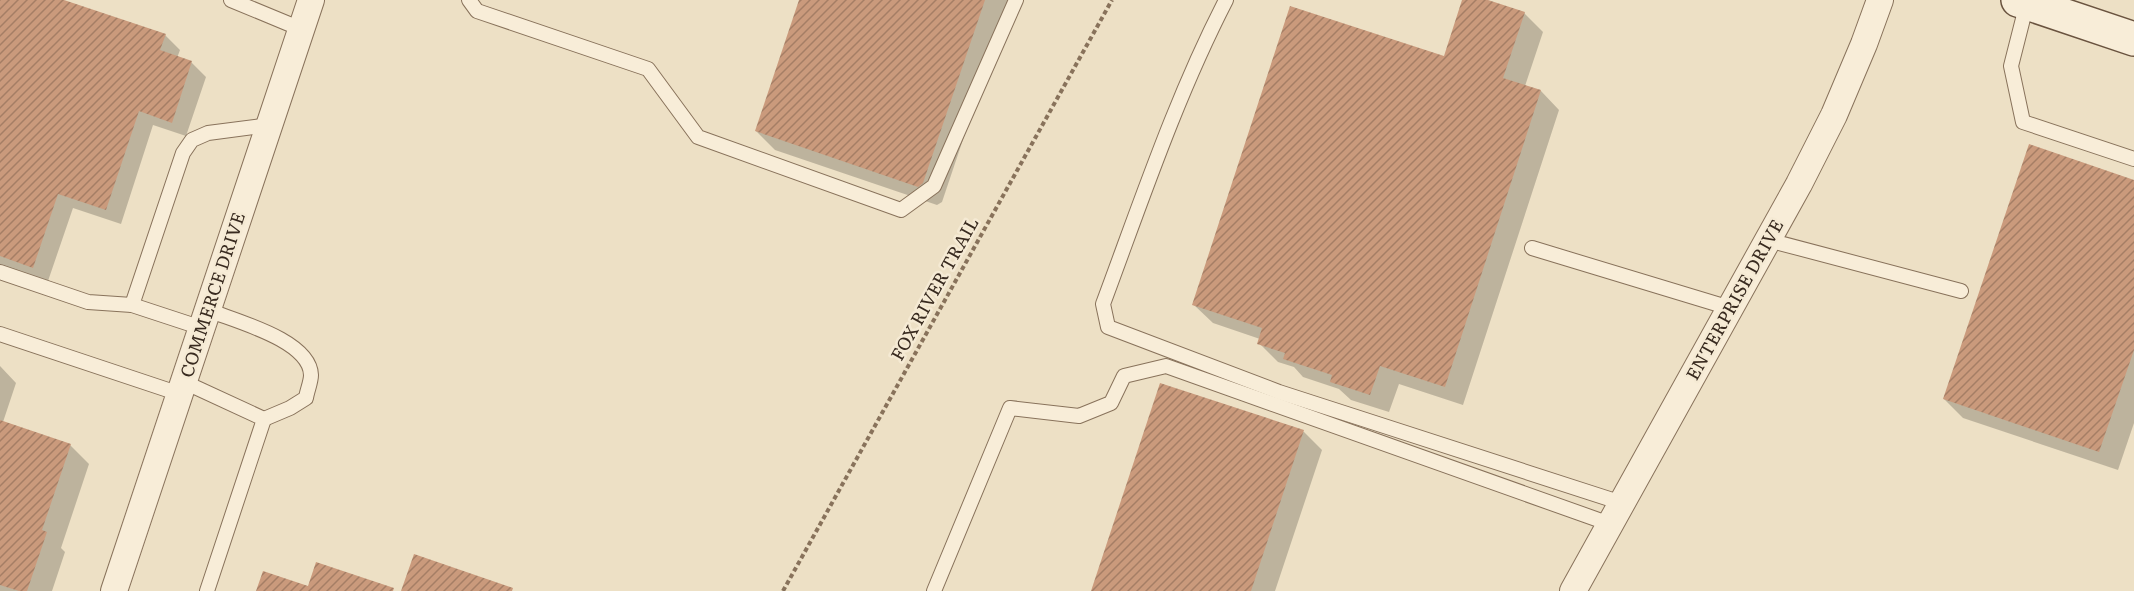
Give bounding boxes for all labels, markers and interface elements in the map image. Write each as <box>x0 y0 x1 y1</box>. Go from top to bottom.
street label: COMMERCE DRIVE <box>172 208 251 381</box>
street label: FOX RIVER TRAIL <box>883 211 984 365</box>
street label: ENTERPRISE DRIVE <box>1678 214 1789 385</box>

